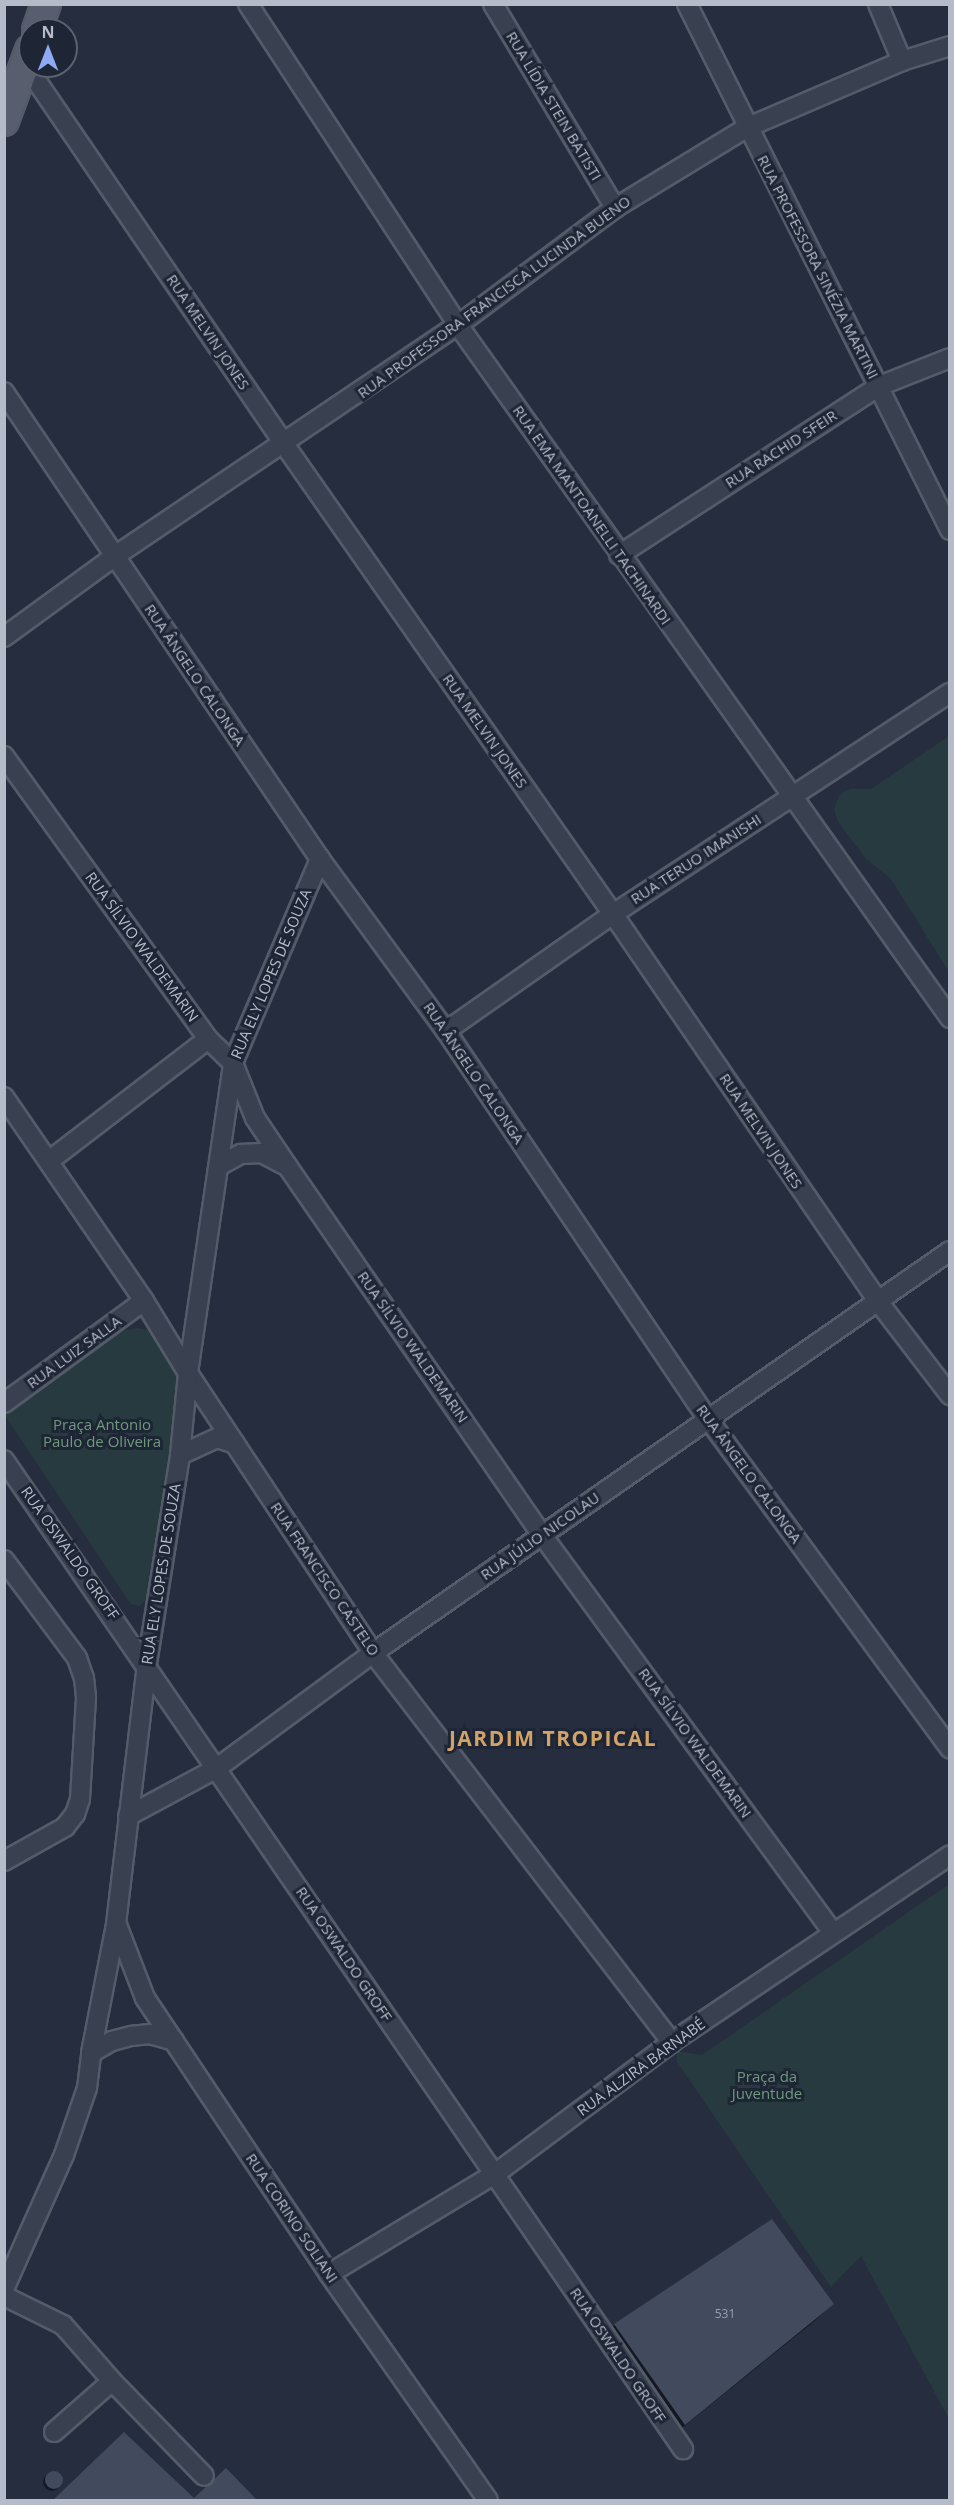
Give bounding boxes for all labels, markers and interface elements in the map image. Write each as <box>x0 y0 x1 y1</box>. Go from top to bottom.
north arrow <box>18 18 78 78</box>
text: N <box>41 21 55 43</box>
street label: RUA LÍDIA STEIN BATISTI <box>502 28 606 184</box>
street label: RUA PROFESSORA SINÉZIA MARTINI <box>754 152 882 382</box>
street label: RUA PROFESSORA FRANCISCA LUCINDA BUENO <box>354 192 634 402</box>
street label: RUA MELVIN JONES <box>163 271 253 393</box>
street label: RUA EMA MANTOANELLI TACHINARDI <box>509 402 675 628</box>
street label: RUA RACHID SFEIR <box>722 406 840 492</box>
street label: RUA ÂNGELO CALONGA <box>141 601 249 749</box>
street label: RUA MELVIN JONES <box>439 671 531 791</box>
street label: RUA TERUO IMANISHI <box>627 810 765 908</box>
street label: RUA SÍLVIO WALDEMARIN <box>82 869 202 1025</box>
street label: RUA ELY LOPES DE SOUZA <box>227 886 315 1062</box>
street label: RUA ÂNGELO CALONGA <box>420 999 528 1147</box>
street label: RUA MELVIN JONES <box>716 1070 806 1192</box>
street label: RUA SÍLVIO WALDEMARIN <box>354 1268 472 1426</box>
street label: RUA LUIZ SALLA <box>23 1312 125 1392</box>
street label: RUA ÂNGELO CALONGA <box>693 1401 805 1547</box>
park label: Praça Antonio Paulo de Oliveira <box>43 1415 161 1450</box>
street label: RUA ELY LOPES DE SOUZA <box>138 1482 184 1666</box>
street label: RUA OSWALDO GROFF <box>17 1483 123 1623</box>
street label: RUA JÚLIO NICOLAU <box>477 1488 603 1584</box>
street label: RUA FRANCISCO CASTELO <box>267 1499 383 1659</box>
street label: RUA SÍLVIO WALDEMARIN <box>635 1665 755 1821</box>
district label: JARDIM TROPICAL <box>449 1725 657 1751</box>
street label: RUA OSWALDO GROFF <box>292 1883 396 2025</box>
street label: RUA ALZIRA BARNABÉ <box>574 2015 708 2119</box>
park label: Praça da Juventude <box>732 2067 802 2102</box>
street label: RUA CORINO SOLIANI <box>242 2150 342 2286</box>
street label: RUA OSWALDO GROFF <box>566 2284 670 2426</box>
house number: 531 <box>715 2307 735 2321</box>

